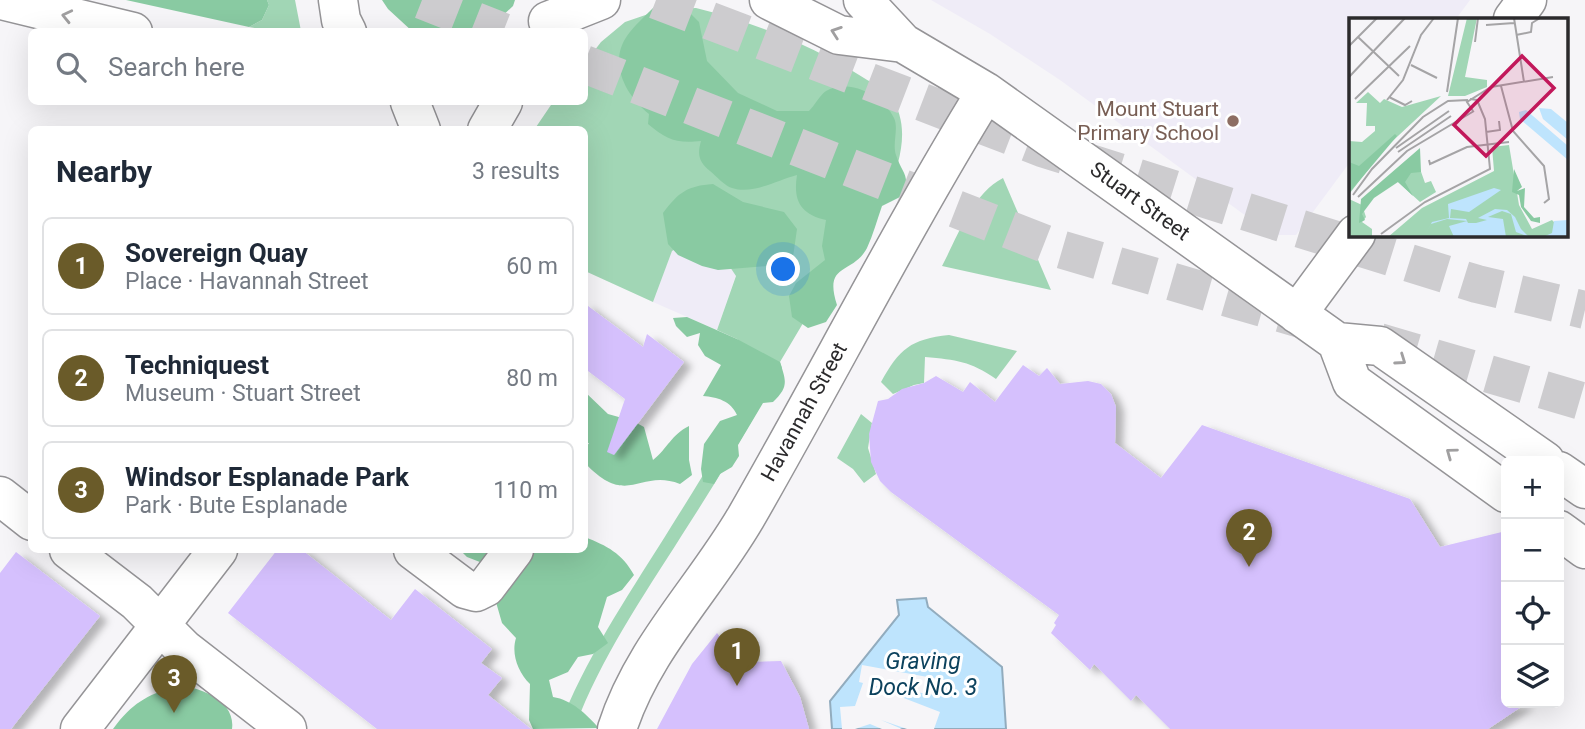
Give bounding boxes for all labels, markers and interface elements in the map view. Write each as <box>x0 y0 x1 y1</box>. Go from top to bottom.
one-way arrow <box>61 10 73 24</box>
inset map <box>1349 18 1568 236</box>
one-way arrow <box>831 26 843 40</box>
search box <box>28 28 588 105</box>
icon: search <box>52 48 90 86</box>
text: Search here <box>108 52 245 82</box>
place label: Mount Stuart Primary School <box>1077 97 1219 145</box>
marker: Mount Stuart Primary School <box>1225 113 1241 129</box>
text: Nearby <box>56 154 152 189</box>
street label: Stuart Street <box>1085 157 1195 245</box>
text: 3 results <box>472 158 560 185</box>
text: Sovereign Quay <box>125 238 308 268</box>
your location <box>766 252 800 286</box>
text: 1 <box>74 253 88 280</box>
text: 60 m <box>506 253 558 280</box>
text: Place · Havannah Street <box>125 268 368 295</box>
street label: Havannah Street <box>756 339 852 485</box>
text: Techniquest <box>125 350 269 380</box>
one-way arrow <box>1393 352 1406 364</box>
text: 2 <box>74 365 88 392</box>
text: 80 m <box>506 365 558 392</box>
text: Museum · Stuart Street <box>125 380 361 407</box>
one-way arrow <box>1446 449 1459 461</box>
map controls <box>1501 456 1564 708</box>
button: + <box>1501 456 1564 519</box>
text: Windsor Esplanade Park <box>125 462 409 492</box>
text: 3 <box>74 477 88 504</box>
text: 110 m <box>493 477 558 504</box>
text: Park · Bute Esplanade <box>125 492 348 519</box>
pin: 2 <box>1226 509 1272 567</box>
button: − <box>1501 519 1564 582</box>
button: locate <box>1501 582 1564 645</box>
pin: 1 <box>714 628 760 686</box>
button: layers <box>1501 645 1564 708</box>
water label: Graving Dock No. 3 <box>869 648 977 701</box>
pin: 3 <box>151 655 197 713</box>

